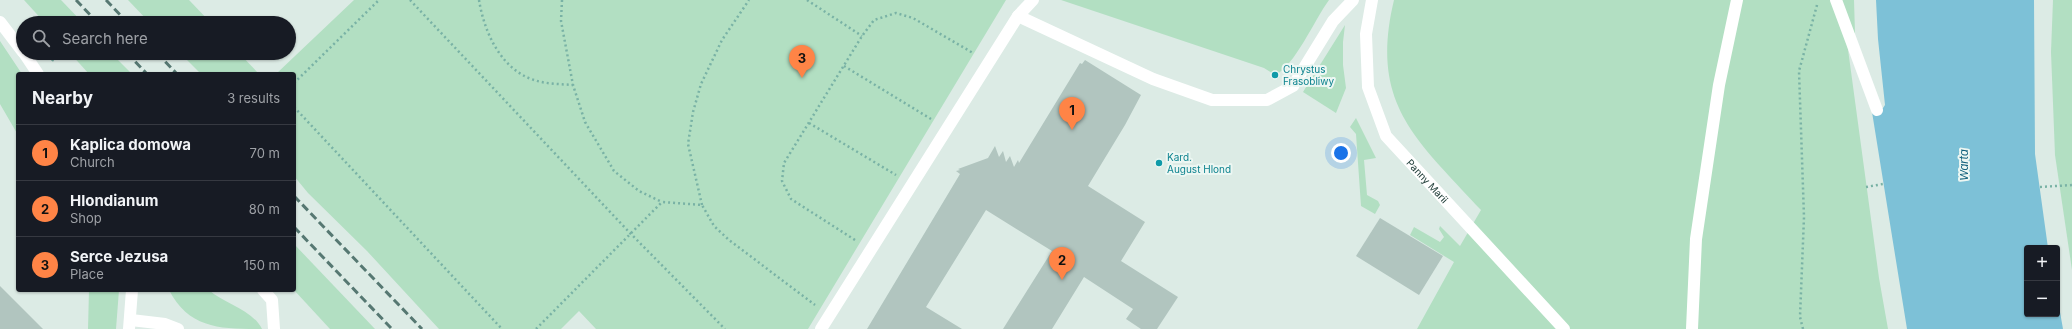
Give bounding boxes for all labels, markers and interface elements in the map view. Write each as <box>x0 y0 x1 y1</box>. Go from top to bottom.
search box <box>16 16 296 60</box>
icon: search <box>30 27 52 49</box>
text: Search here <box>62 29 148 48</box>
pin: 3 <box>789 45 815 78</box>
place label: Chrystus Frasobliwy <box>1283 63 1334 87</box>
marker: Chrystus Frasobliwy <box>1270 70 1280 80</box>
text: Nearby <box>32 88 93 108</box>
text: 3 results <box>227 90 280 106</box>
pin: 1 <box>1059 97 1085 130</box>
text: Kaplica domowa <box>70 135 191 154</box>
your location <box>1331 143 1351 163</box>
text: 1 <box>42 145 48 161</box>
text: 70 m <box>250 145 280 161</box>
water label: Warta <box>1957 149 1971 181</box>
place label: Kard. August Hlond <box>1167 151 1231 175</box>
text: Church <box>70 154 115 170</box>
street label: Panny Marii <box>1404 157 1451 206</box>
marker: Kard. August Hlond <box>1154 158 1164 168</box>
text: Hlondianum <box>70 191 158 210</box>
text: 2 <box>41 201 49 217</box>
text: 80 m <box>249 201 280 217</box>
text: Shop <box>70 210 102 226</box>
map controls <box>2024 245 2060 317</box>
button: + <box>2024 245 2060 281</box>
text: Serce Jezusa <box>70 247 168 266</box>
pin: 2 <box>1049 247 1075 280</box>
text: 3 <box>41 257 49 273</box>
text: 150 m <box>244 257 280 273</box>
text: Place <box>70 266 104 282</box>
button: − <box>2024 281 2060 317</box>

